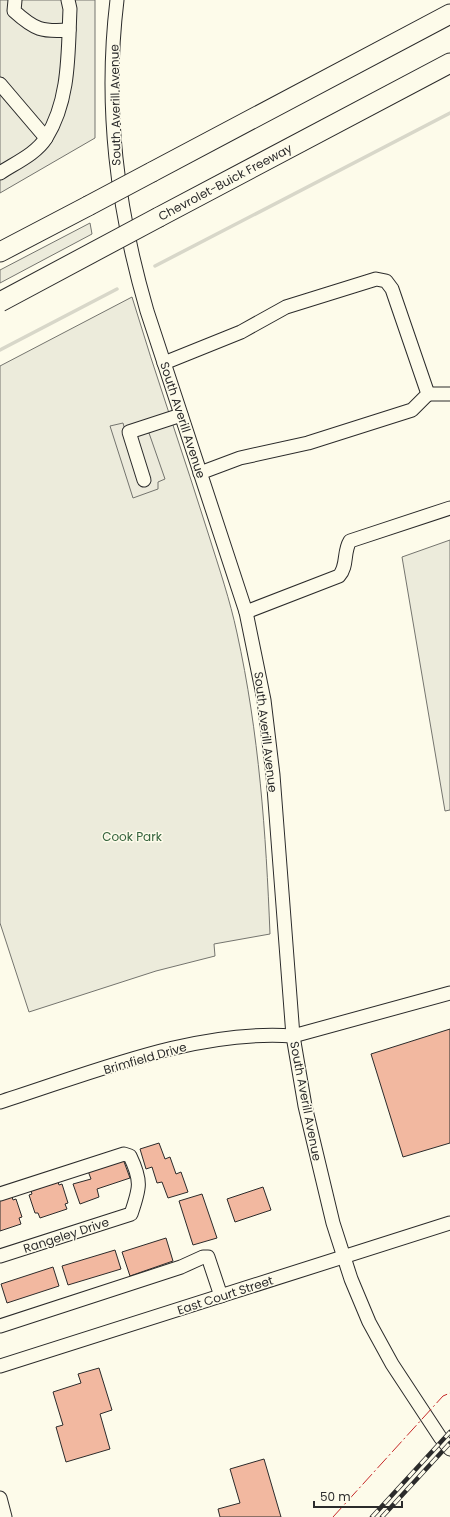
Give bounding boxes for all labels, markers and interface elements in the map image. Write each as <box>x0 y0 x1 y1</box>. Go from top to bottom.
street label: South Averill Avenue <box>105 44 125 166</box>
street label: Chevrolet-Buick Freeway <box>155 139 295 225</box>
street label: South Averill Avenue <box>156 360 210 480</box>
street label: South Averill Avenue <box>250 671 282 793</box>
park label: Cook Park <box>102 828 163 845</box>
street label: Brimfield Drive <box>101 1038 189 1078</box>
street label: South Averill Avenue <box>286 1040 326 1162</box>
street label: Rangeley Drive <box>21 1213 111 1257</box>
street label: East Court Street <box>175 1271 275 1319</box>
scale bar <box>314 1483 402 1509</box>
text: 50 m <box>320 1488 351 1505</box>

